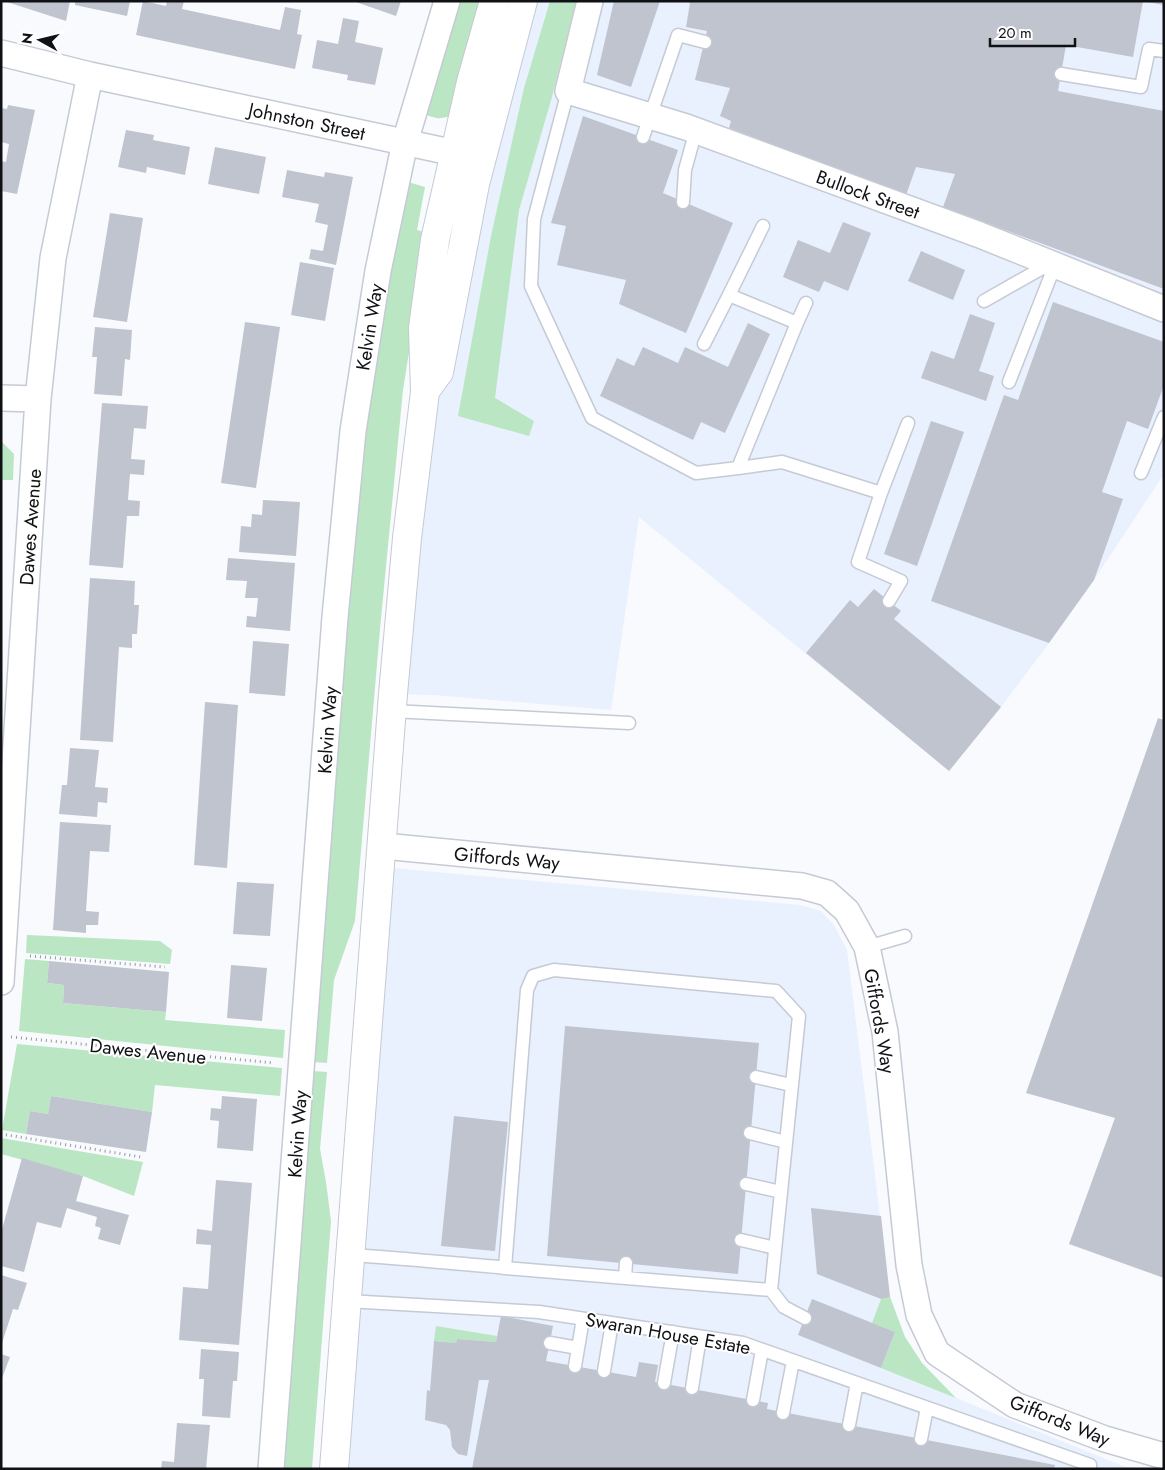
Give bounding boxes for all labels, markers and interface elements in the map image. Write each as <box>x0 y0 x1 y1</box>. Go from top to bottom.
north arrow <box>15 15 65 65</box>
scale bar <box>990 15 1075 47</box>
text: 20 m <box>998 22 1032 44</box>
text: N <box>16 31 38 45</box>
street label: Johnston Street <box>243 95 368 147</box>
street label: Bullock Street <box>812 163 924 226</box>
street label: Kelvin Way <box>349 281 390 372</box>
street label: Dawes Avenue <box>13 468 48 586</box>
street label: Kelvin Way <box>311 685 344 775</box>
street label: Giffords Way <box>453 840 562 877</box>
street label: Giffords Way <box>857 967 902 1076</box>
street label: Dawes Avenue <box>88 1032 208 1071</box>
street label: Kelvin Way <box>281 1089 314 1179</box>
street label: Swaran House Estate <box>583 1306 753 1361</box>
street label: Giffords Way <box>1006 1388 1115 1453</box>

